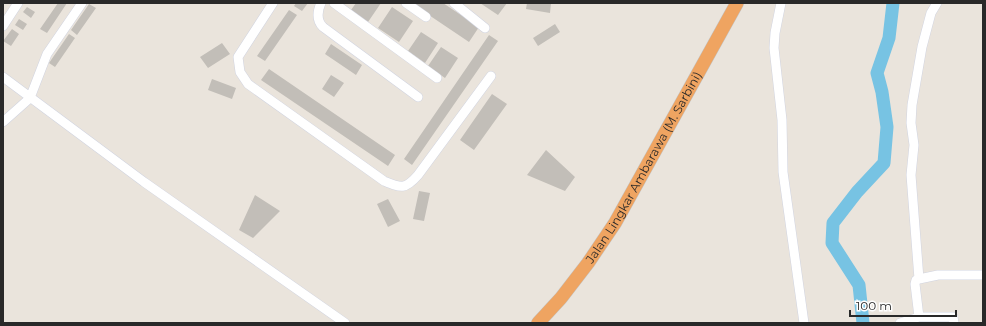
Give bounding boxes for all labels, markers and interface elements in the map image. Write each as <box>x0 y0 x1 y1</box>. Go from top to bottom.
street label: Jalan Lingkar Ambarawa (M. Sarbini) <box>582 69 705 267</box>
scale bar <box>850 292 956 318</box>
text: 100 m <box>856 298 892 313</box>

